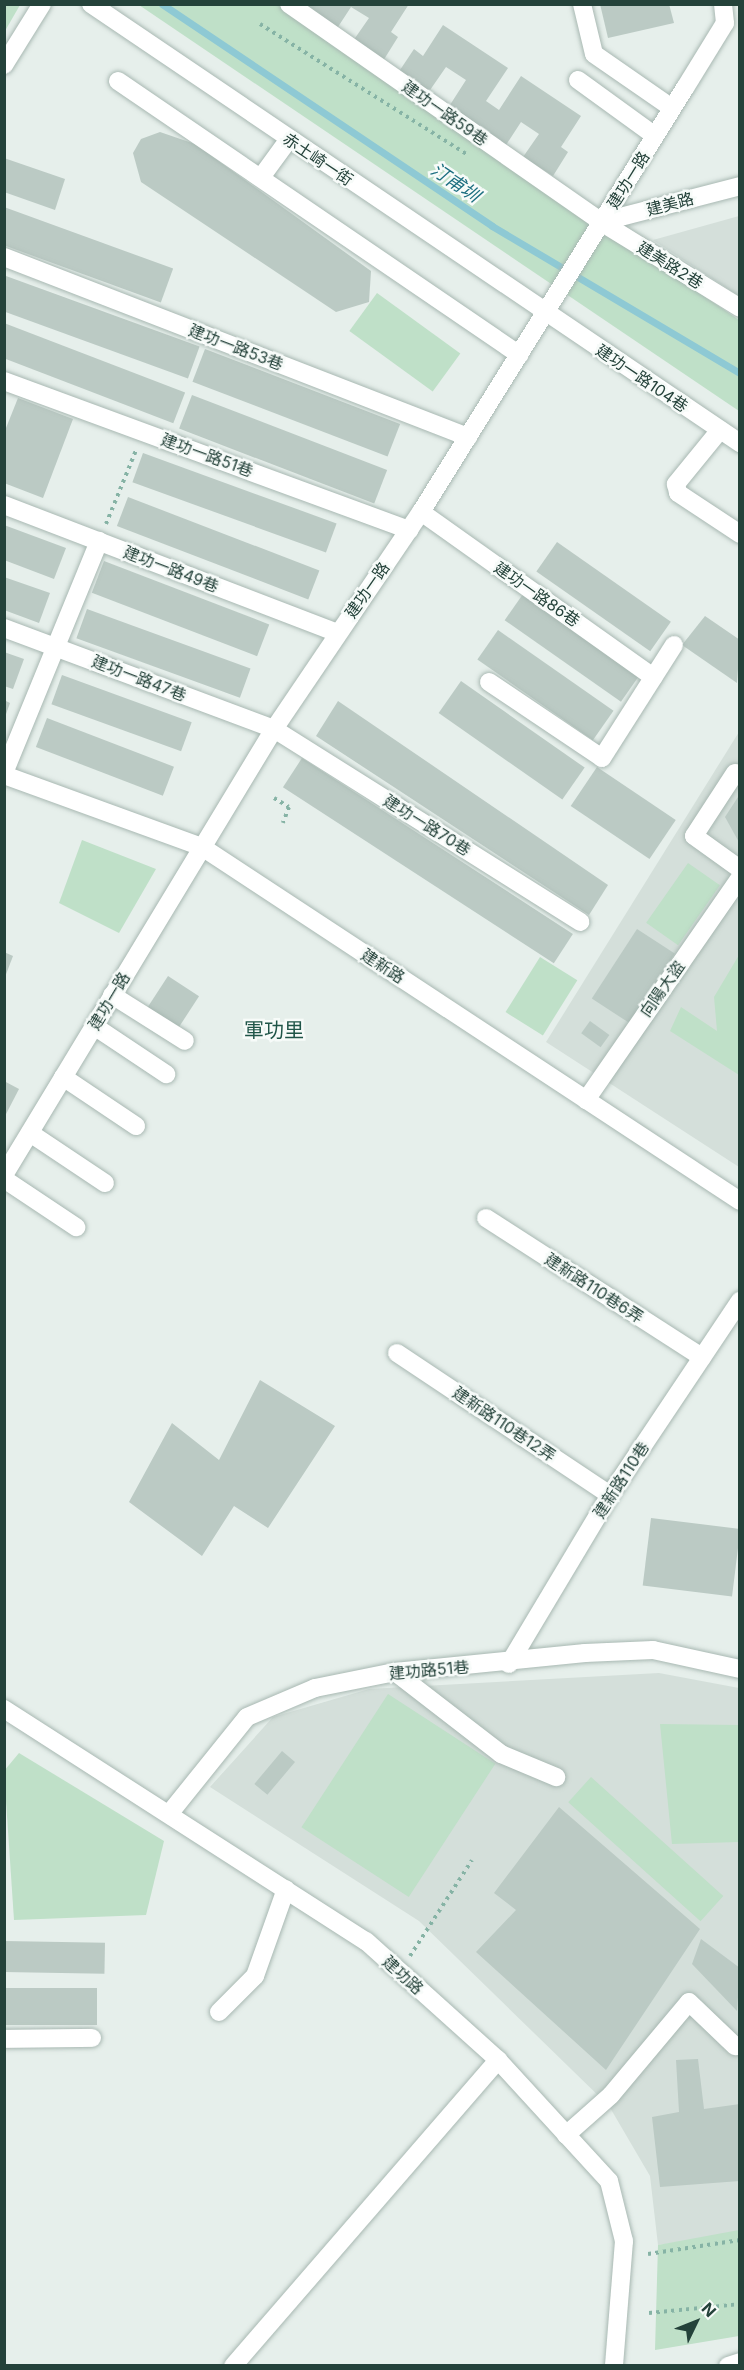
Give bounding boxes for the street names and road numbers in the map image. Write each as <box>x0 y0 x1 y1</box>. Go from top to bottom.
street label: 建功一路59巷 <box>399 77 491 149</box>
street label: 赤土崎一街 <box>279 129 357 189</box>
street label: 建功一路 <box>603 148 653 212</box>
street label: 建美路 <box>644 189 696 219</box>
street label: 建美路2巷 <box>634 237 706 293</box>
street label: 建功一路53巷 <box>186 320 286 374</box>
street label: 建功一路104巷 <box>592 340 692 416</box>
street label: 建功一路51巷 <box>159 430 255 480</box>
street label: 建功一路49巷 <box>121 542 221 596</box>
street label: 建功一路 <box>341 558 393 622</box>
street label: 建功一路86巷 <box>491 558 583 630</box>
street label: 建功一路47巷 <box>89 651 189 705</box>
street label: 建功一路70巷 <box>380 791 474 859</box>
street label: 建新路 <box>358 945 408 987</box>
street label: 向陽大盜 <box>636 957 688 1021</box>
street label: 建功一路 <box>84 969 134 1033</box>
street label: 建新路110巷6弄 <box>541 1249 647 1327</box>
street label: 建新路110巷12弄 <box>449 1383 559 1465</box>
street label: 建新路110巷 <box>589 1438 653 1522</box>
street label: 建功路51巷 <box>388 1657 470 1683</box>
street label: 建功路 <box>379 1952 427 1998</box>

